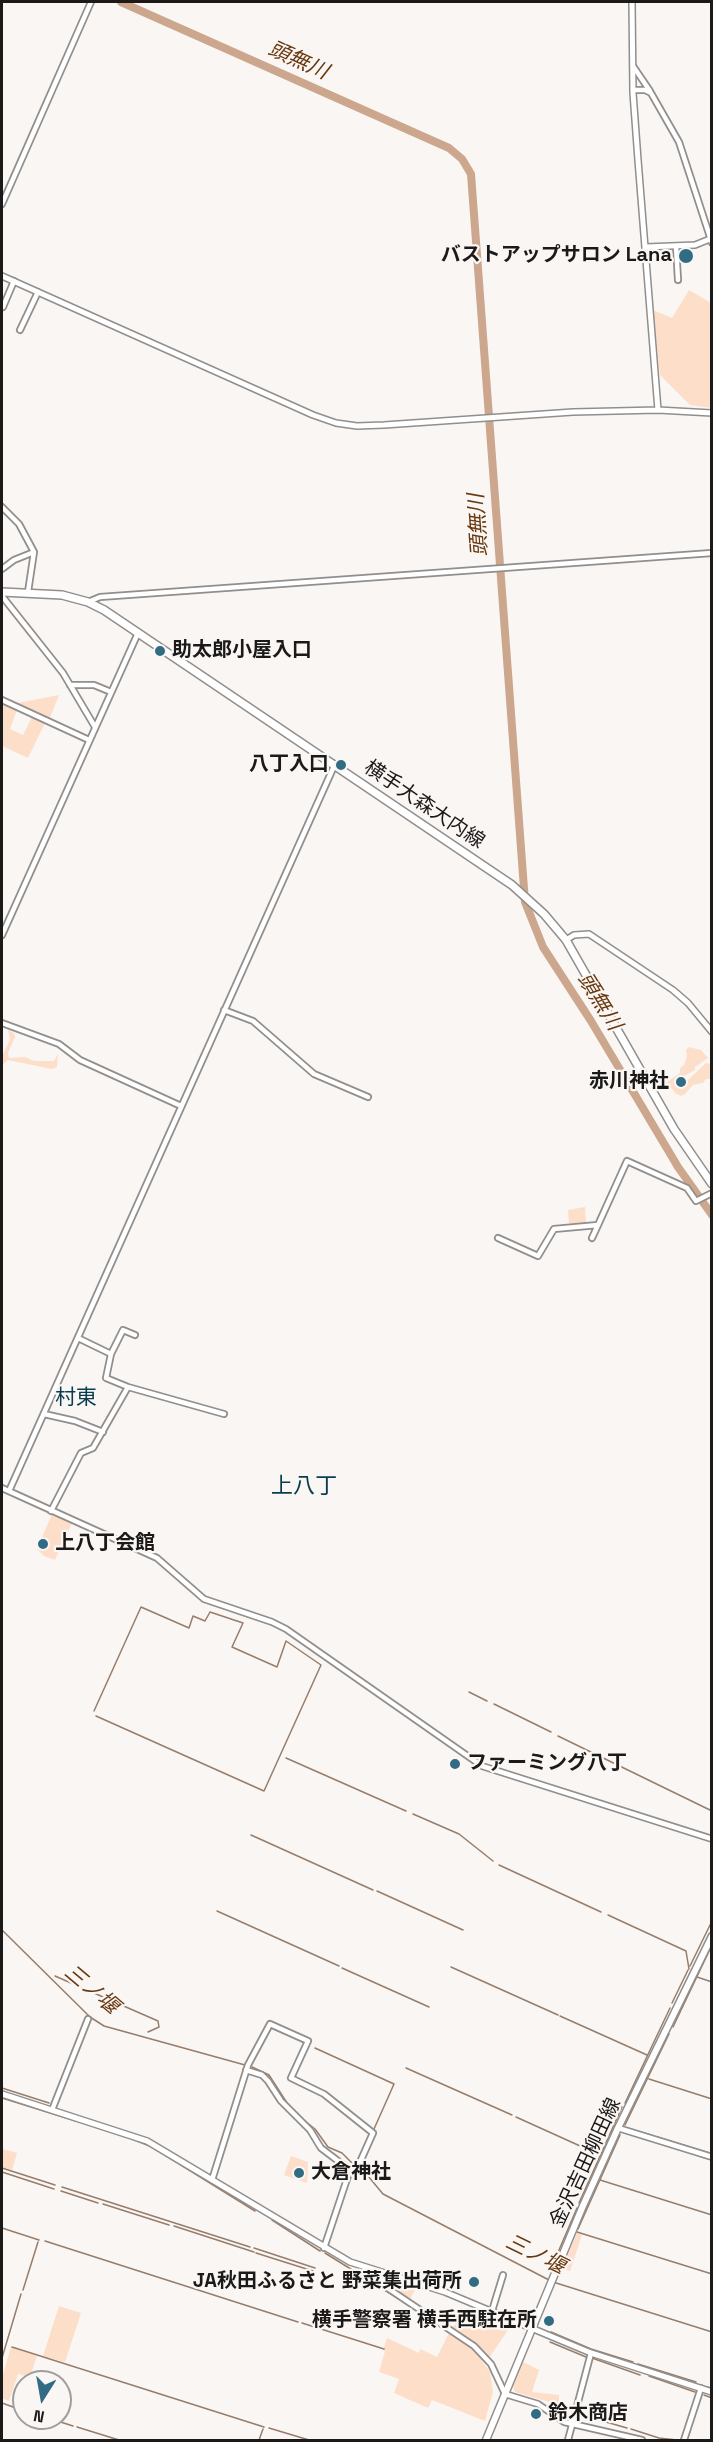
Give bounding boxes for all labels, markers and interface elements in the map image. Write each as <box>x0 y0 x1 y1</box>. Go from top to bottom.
water label: 頭無川 <box>264 37 332 85</box>
place label: バストアップサロン Lana <box>441 244 672 268</box>
marker: バストアップサロン Lana <box>677 247 695 265</box>
water label: 頭無川 <box>464 493 494 557</box>
place label: 助太郎小屋入口 <box>172 639 312 663</box>
marker: 助太郎小屋入口 <box>153 644 167 658</box>
place label: 八丁入口 <box>249 753 329 777</box>
street label: 横手大森大内線 <box>359 756 489 854</box>
marker: 八丁入口 <box>334 758 348 772</box>
water label: 頭無川 <box>572 969 626 1035</box>
place label: 赤川神社 <box>589 1070 669 1094</box>
marker: 赤川神社 <box>674 1075 688 1089</box>
district label: 村東 <box>55 1385 97 1411</box>
district label: 上八丁 <box>271 1474 337 1500</box>
place label: 上八丁会館 <box>55 1532 155 1556</box>
marker: 上八丁会館 <box>36 1537 50 1551</box>
place label: ファーミング八丁 <box>467 1752 627 1776</box>
marker: ファーミング八丁 <box>448 1757 462 1771</box>
water label: 三ノ堰 <box>59 1960 123 2020</box>
street label: 金沢吉田柳田線 <box>546 2094 626 2232</box>
place label: 大倉神社 <box>311 2161 391 2185</box>
marker: 大倉神社 <box>292 2166 306 2180</box>
water label: 三ノ堰 <box>501 2230 569 2280</box>
place label: JA秋田ふるさと 野菜集出荷所 <box>193 2270 462 2294</box>
marker: JA秋田ふるさと 野菜集出荷所 <box>467 2275 481 2289</box>
place label: 横手警察署 横手西駐在所 <box>312 2309 537 2333</box>
marker: 横手警察署 横手西駐在所 <box>542 2314 556 2328</box>
north arrow <box>12 2370 72 2430</box>
place label: 鈴木商店 <box>548 2402 628 2426</box>
text: N <box>32 2405 46 2428</box>
marker: 鈴木商店 <box>529 2407 543 2421</box>

